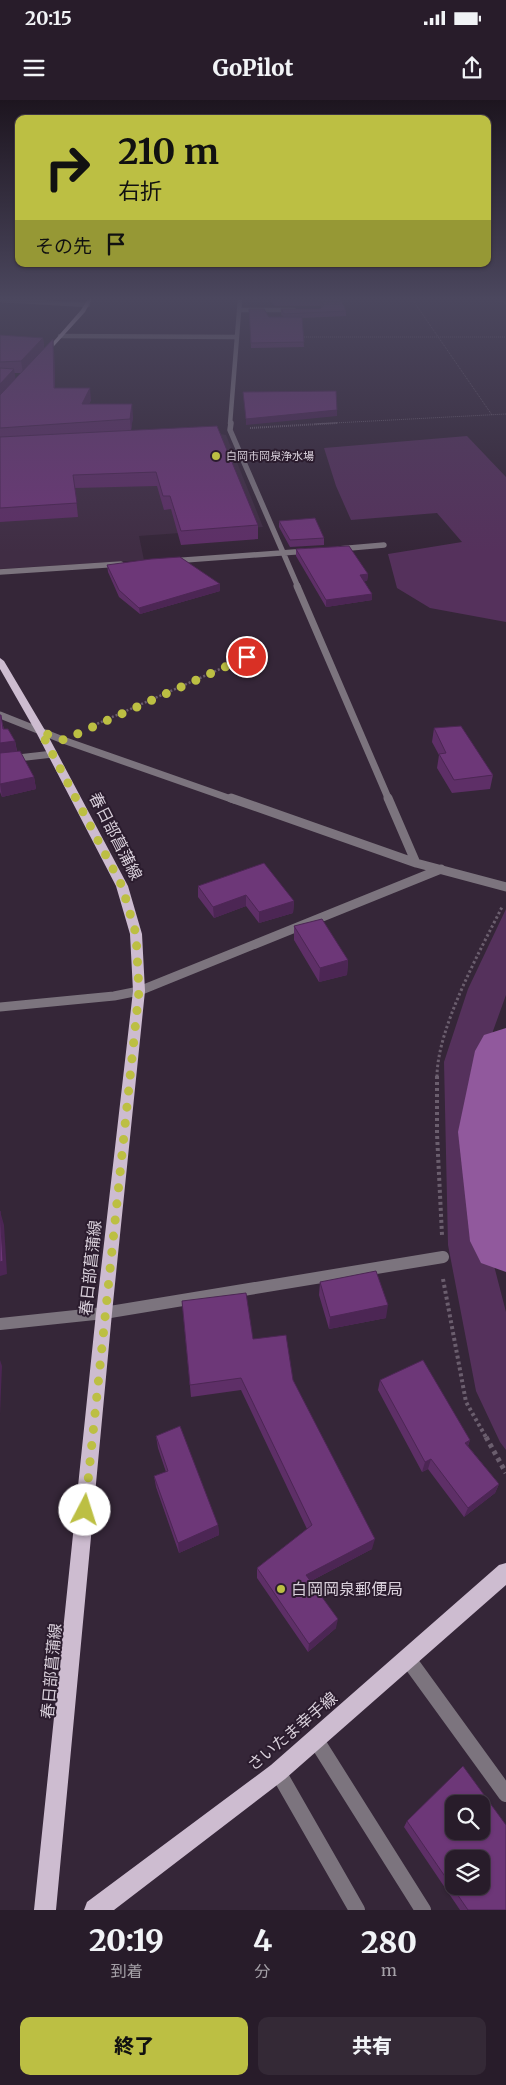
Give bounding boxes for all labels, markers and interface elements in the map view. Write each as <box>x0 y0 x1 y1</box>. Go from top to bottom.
text: 20:15 <box>25 6 72 30</box>
icon: menu <box>20 54 48 82</box>
text: GoPilot <box>213 54 293 82</box>
icon: share <box>458 54 486 82</box>
text: 210 m <box>118 130 219 174</box>
icon: right <box>35 135 100 200</box>
text: 右折 <box>118 177 162 205</box>
icon: arrive <box>102 230 130 258</box>
text: その先 <box>35 234 92 258</box>
place label: 白岡市岡泉浄水場 <box>226 449 314 463</box>
marker: 白岡市岡泉浄水場 <box>210 450 222 462</box>
pin <box>226 636 268 678</box>
icon: arrive <box>233 643 261 671</box>
street label: 春日部菖蒲線 <box>85 789 147 883</box>
street label: 春日部菖蒲線 <box>75 1219 105 1317</box>
position arrow <box>58 1483 110 1535</box>
place label: 白岡岡泉郵便局 <box>291 1579 403 1599</box>
marker: 白岡岡泉郵便局 <box>275 1583 287 1595</box>
street label: 春日部菖蒲線 <box>37 1622 65 1720</box>
street label: さいたま幸手線 <box>243 1687 341 1775</box>
map controls <box>445 1795 490 1895</box>
button: search <box>445 1795 490 1840</box>
button: layers <box>445 1850 490 1895</box>
text: 20:19 <box>89 1921 164 1959</box>
text: 4 <box>253 1921 272 1959</box>
text: 280 <box>361 1923 417 1961</box>
text: m <box>381 1960 397 1980</box>
text: 到着 <box>110 1961 142 1981</box>
text: 分 <box>255 1961 271 1981</box>
button: 終了 <box>20 2017 248 2075</box>
button: 共有 <box>258 2017 486 2075</box>

